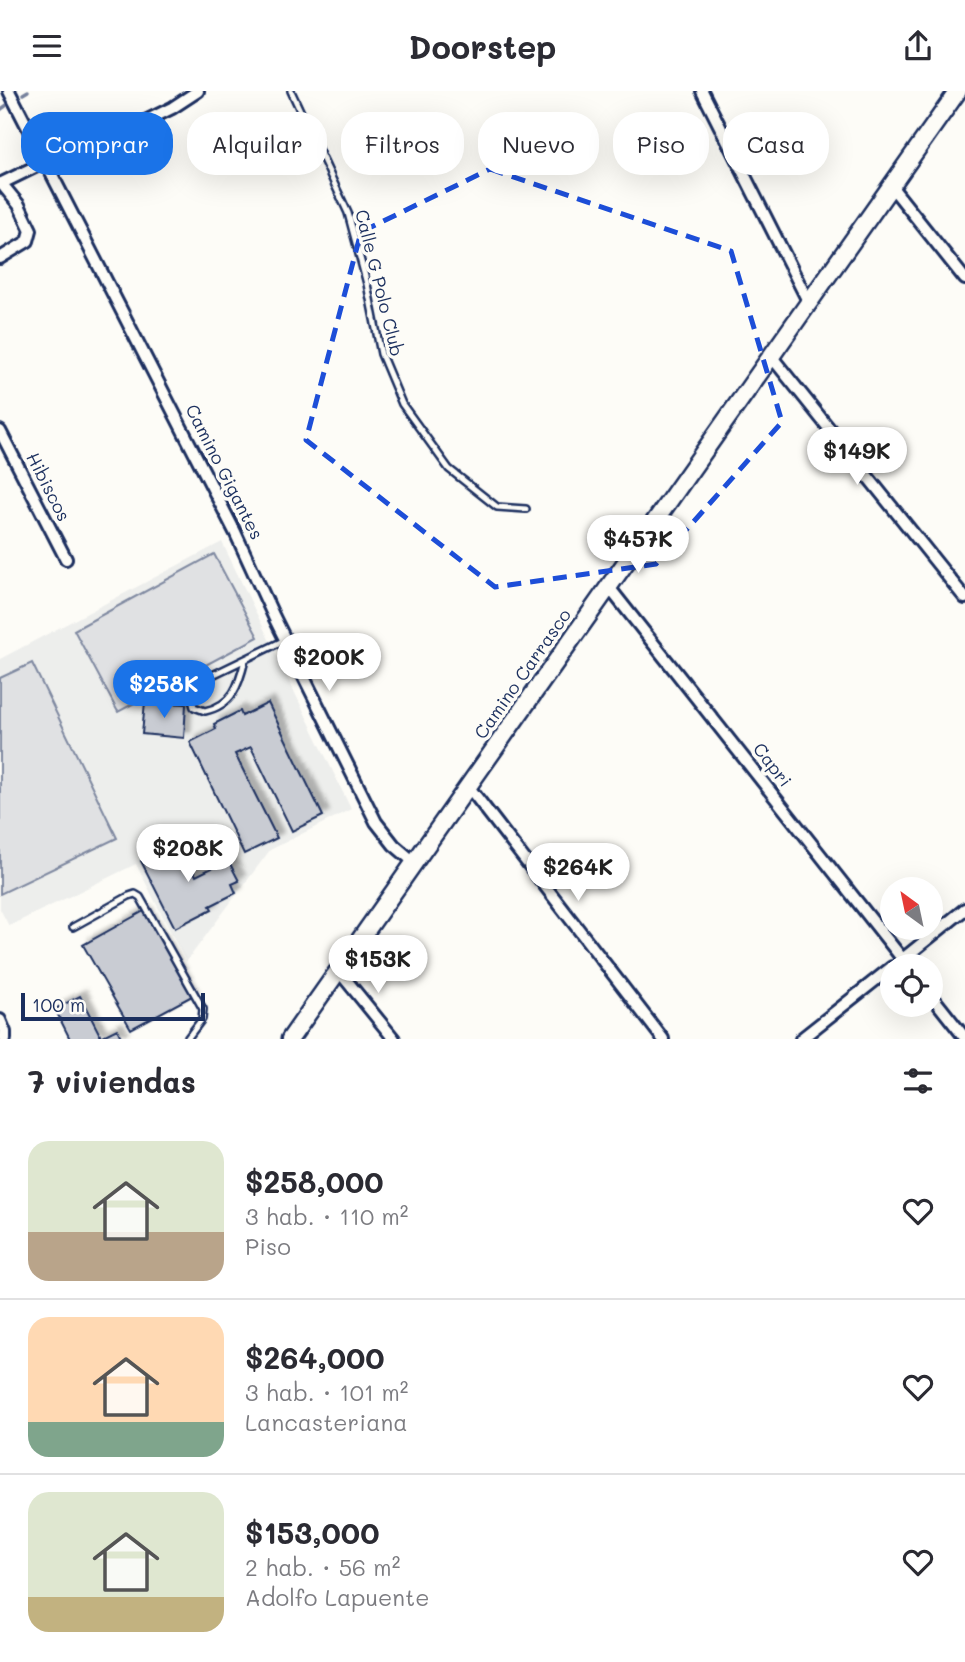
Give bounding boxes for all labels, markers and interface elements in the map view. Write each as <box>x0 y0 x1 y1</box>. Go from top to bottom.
text: Doorstep <box>408 25 557 67</box>
icon: menu <box>28 27 66 65</box>
icon: share <box>899 27 937 65</box>
chip: Comprar <box>21 112 173 175</box>
chip: Alquilar <box>187 112 327 175</box>
chip: Filtros <box>341 112 464 175</box>
chip: Nuevo <box>478 112 599 175</box>
chip: Piso <box>613 112 709 175</box>
chip: Casa <box>723 112 829 175</box>
street label: Calle G Polo Club <box>350 207 410 359</box>
street label: Camino Gigantes <box>180 400 269 543</box>
pin: $149K <box>808 427 906 487</box>
text: $149K <box>823 435 891 465</box>
street label: Hibiscos <box>21 448 76 525</box>
pin: $457K <box>589 515 687 575</box>
text: $457K <box>603 523 673 553</box>
street label: Camino Carrasco <box>468 603 576 743</box>
pin: $200K <box>280 633 378 693</box>
text: $200K <box>293 641 365 671</box>
pin: $258K <box>115 661 213 720</box>
text: $258K <box>129 668 199 698</box>
street label: Capri <box>748 737 798 791</box>
pin: $208K <box>139 825 237 884</box>
text: $208K <box>152 832 224 862</box>
pin: $264K <box>529 843 627 903</box>
text: $264K <box>543 851 613 881</box>
north arrow <box>880 877 943 940</box>
map controls <box>880 877 943 1017</box>
pin: $153K <box>329 935 427 995</box>
text: $153K <box>345 943 411 973</box>
button: locate <box>880 954 943 1017</box>
scale bar <box>21 990 205 1022</box>
text: 100 m <box>32 992 85 1017</box>
text: 7 viviendas <box>28 1061 196 1101</box>
icon: filters <box>899 1062 937 1100</box>
text: $258,000 <box>245 1161 384 1201</box>
icon: home <box>84 1169 168 1253</box>
icon: heart <box>899 1192 937 1230</box>
text: 3 hab. · 110 m² <box>245 1201 408 1231</box>
text: Piso <box>245 1231 291 1261</box>
text: $264,000 <box>245 1337 385 1377</box>
icon: home <box>84 1345 168 1429</box>
icon: heart <box>899 1368 937 1406</box>
text: 3 hab. · 101 m² <box>245 1377 408 1407</box>
text: Lancasteriana <box>245 1407 408 1437</box>
text: $153,000 <box>245 1512 379 1552</box>
icon: home <box>84 1520 168 1604</box>
icon: heart <box>899 1543 937 1581</box>
text: 2 hab. · 56 m² <box>245 1552 400 1582</box>
text: Adolfo Lapuente <box>245 1582 429 1612</box>

